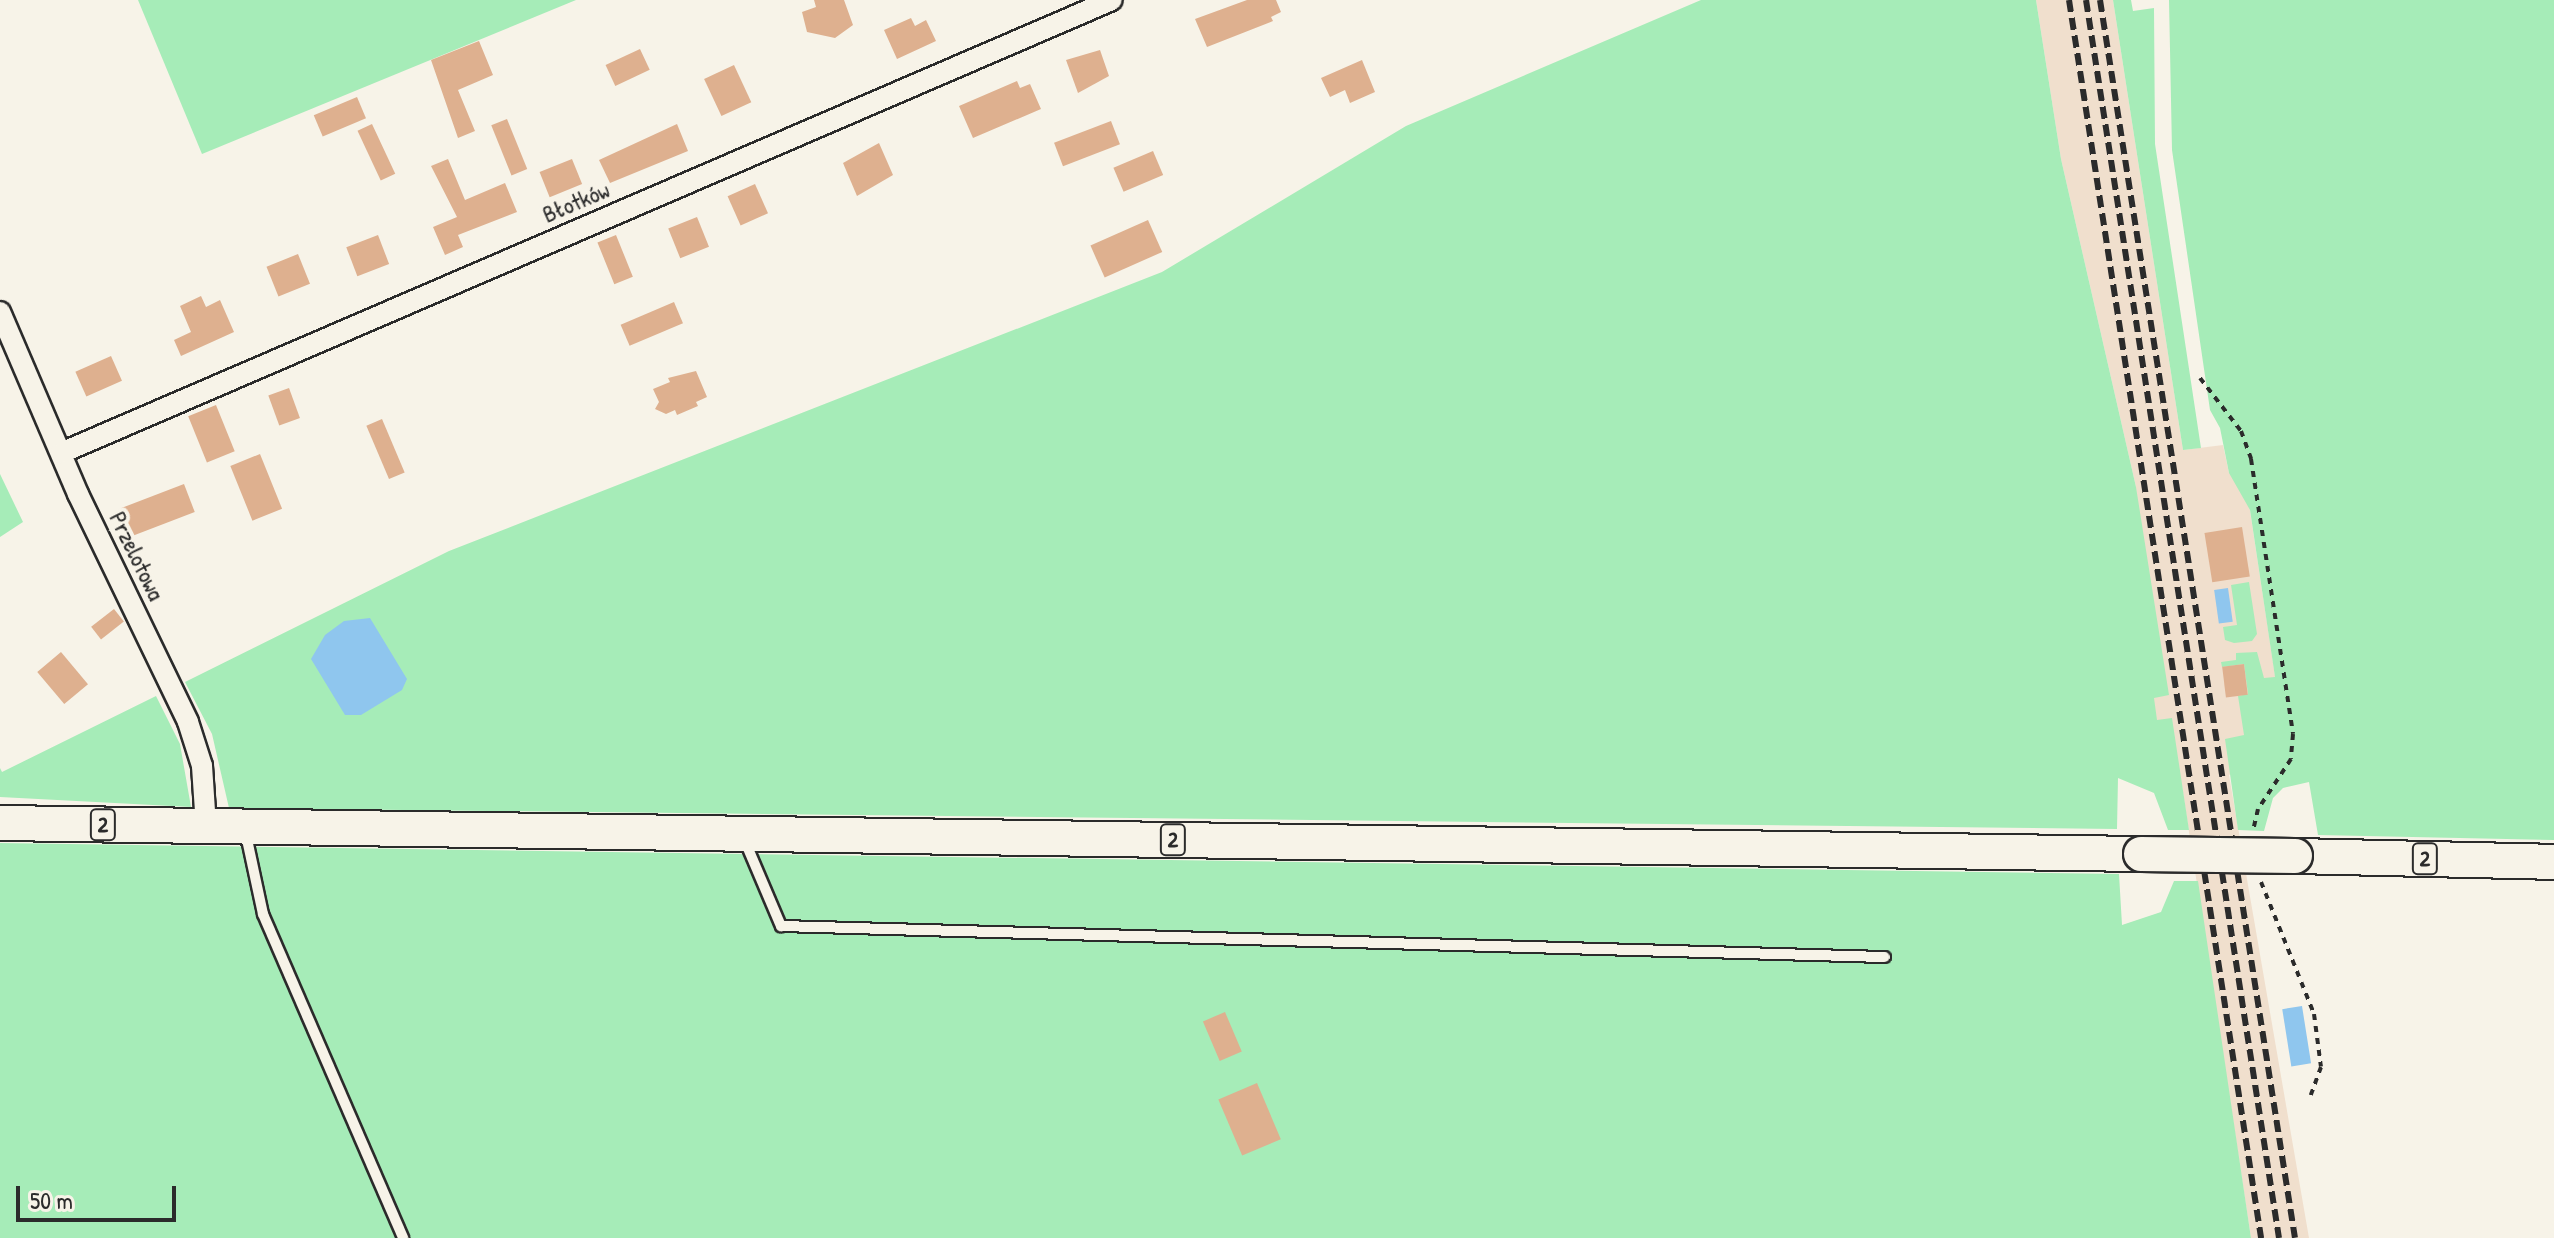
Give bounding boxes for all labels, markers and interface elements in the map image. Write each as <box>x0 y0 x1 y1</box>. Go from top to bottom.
street label: Błotków <box>538 175 614 229</box>
street label: Przelotowa <box>103 507 171 605</box>
road number: 2 <box>89 807 117 843</box>
road number: 2 <box>1159 822 1187 858</box>
road number: 2 <box>2411 841 2439 877</box>
scale bar <box>20 1170 180 1220</box>
text: 50 m <box>30 1184 73 1216</box>

